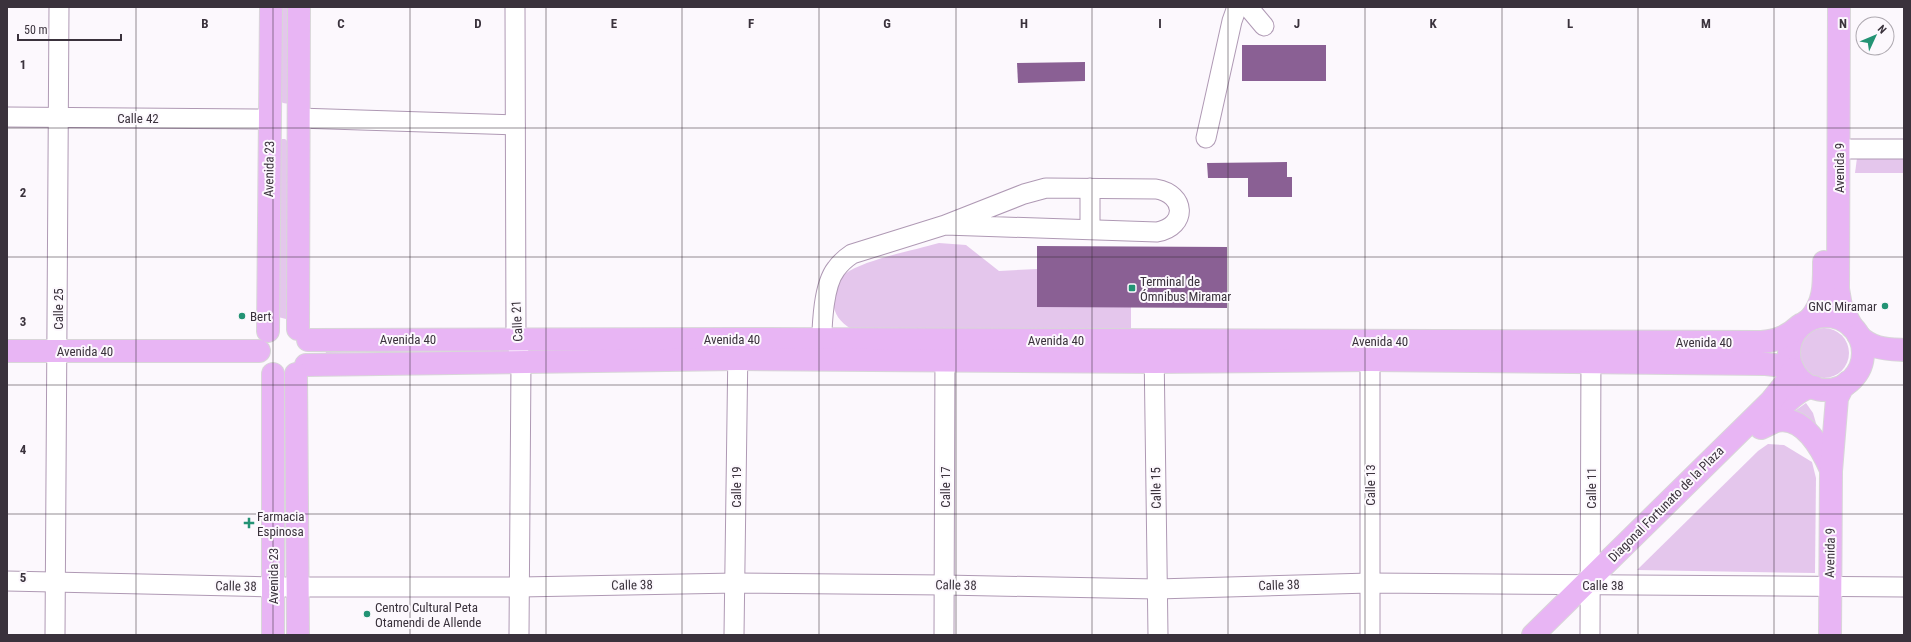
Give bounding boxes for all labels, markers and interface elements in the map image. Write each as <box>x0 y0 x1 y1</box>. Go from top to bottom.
scale bar <box>18 16 121 42</box>
text: B <box>201 16 209 31</box>
text: C <box>337 16 345 31</box>
text: D <box>474 16 482 31</box>
text: E <box>611 16 618 31</box>
text: F <box>748 16 754 31</box>
text: G <box>883 16 891 31</box>
text: H <box>1020 16 1028 31</box>
text: I <box>1158 16 1162 31</box>
text: J <box>1294 16 1300 31</box>
text: K <box>1429 16 1437 31</box>
text: L <box>1567 16 1573 31</box>
text: M <box>1701 16 1711 31</box>
text: N <box>1839 16 1847 31</box>
north arrow <box>1855 16 1895 56</box>
text: N <box>1875 22 1889 37</box>
text: 50 m <box>24 23 48 37</box>
text: 1 <box>20 57 26 72</box>
street label: Calle 42 <box>117 111 159 126</box>
street label: Avenida 23 <box>261 141 277 197</box>
street label: Avenida 9 <box>1832 143 1847 193</box>
text: 2 <box>20 185 27 200</box>
place label: Terminal de Ómnibus Miramar <box>1140 274 1231 304</box>
marker: Terminal de Ómnibus Miramar <box>1127 283 1137 293</box>
street label: Calle 25 <box>51 288 66 330</box>
place label: GNC Miramar <box>1808 299 1877 314</box>
street label: Calle 21 <box>508 300 526 342</box>
marker: GNC Miramar <box>1880 301 1890 311</box>
place label: Bert <box>250 309 271 324</box>
marker: Bert <box>237 311 247 321</box>
text: 3 <box>20 314 26 329</box>
street label: Avenida 40 <box>380 332 436 347</box>
street label: Avenida 40 <box>704 332 760 347</box>
street label: Avenida 40 <box>1028 333 1084 348</box>
street label: Avenida 40 <box>1352 334 1408 349</box>
street label: Avenida 40 <box>1676 335 1732 350</box>
street label: Avenida 40 <box>57 344 113 359</box>
text: 4 <box>20 442 27 457</box>
street label: Diagonal Fortunato de la Plaza <box>1605 443 1727 565</box>
street label: Calle 13 <box>1363 464 1378 506</box>
street label: Calle 19 <box>729 466 744 508</box>
street label: Calle 17 <box>938 466 953 508</box>
street label: Calle 15 <box>1148 467 1164 509</box>
street label: Calle 11 <box>1584 467 1599 509</box>
place label: Farmacia Espinosa <box>257 509 304 539</box>
marker: Farmacia Espinosa <box>244 518 254 528</box>
street label: Avenida 9 <box>1822 528 1838 578</box>
street label: Avenida 23 <box>266 548 281 604</box>
text: 5 <box>20 570 27 585</box>
street label: Calle 38 <box>611 577 653 593</box>
street label: Calle 38 <box>935 577 977 593</box>
street label: Calle 38 <box>1258 577 1300 593</box>
street label: Calle 38 <box>215 578 257 594</box>
street label: Calle 38 <box>1582 578 1624 593</box>
place label: Centro Cultural Peta Otamendi de Allende <box>375 600 481 630</box>
marker: Centro Cultural Peta Otamendi de Allende <box>362 609 372 619</box>

